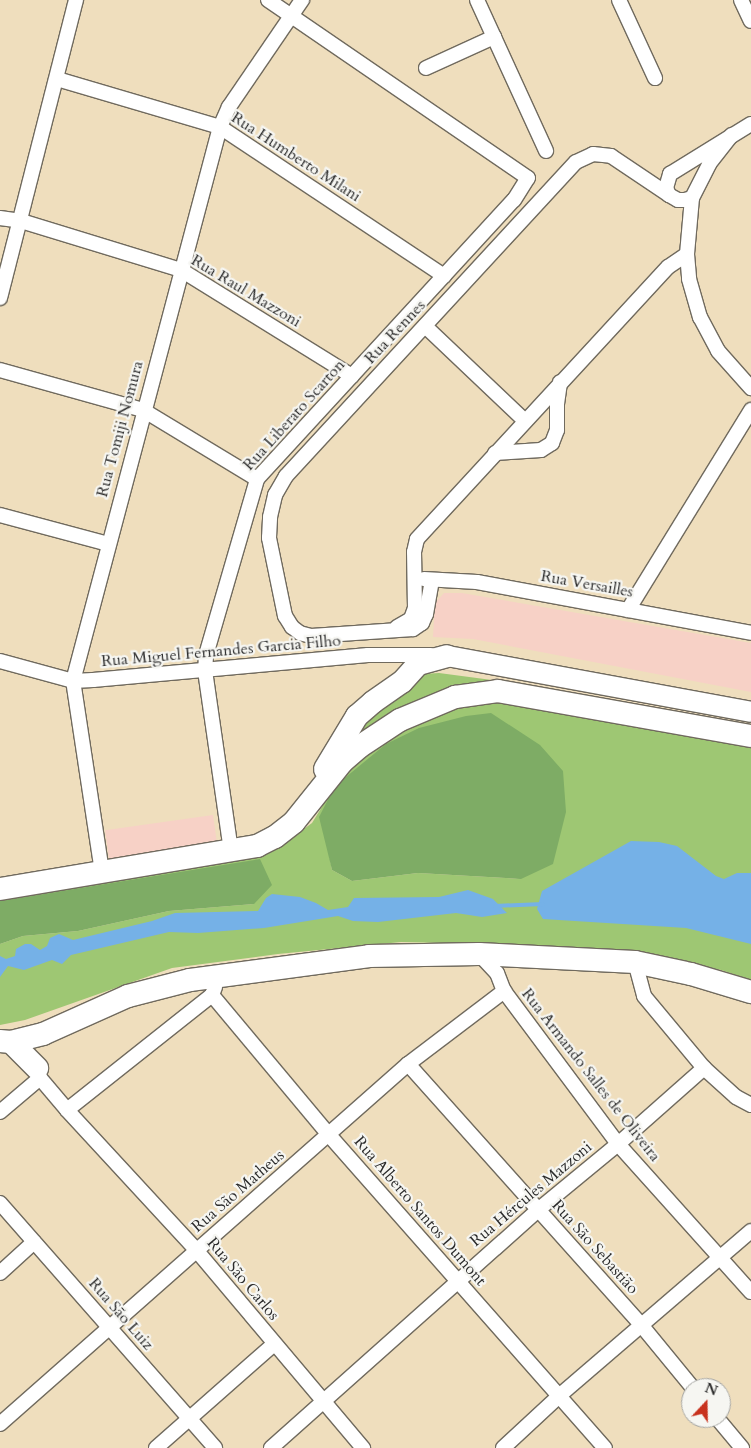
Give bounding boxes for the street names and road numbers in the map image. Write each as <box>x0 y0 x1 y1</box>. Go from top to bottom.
street label: Rua Humberto Milani <box>228 108 364 206</box>
street label: Rua Raul Mazzoni <box>188 251 304 331</box>
street label: Rua Rennes <box>361 296 429 368</box>
street label: Rua Liberato Scarton <box>239 356 349 474</box>
street label: Rua Tomiji Nomura <box>93 359 147 499</box>
street label: Rua Versailles <box>539 566 635 602</box>
street label: Rua Miguel Fernandes Garcia Filho <box>100 631 342 671</box>
street label: Rua Armando Salles de Oliveira <box>517 985 665 1165</box>
street label: Rua Alberto Santos Dumont <box>350 1132 490 1290</box>
street label: Rua Hércules Mazzoni <box>466 1137 596 1251</box>
street label: Rua São Matheus <box>188 1146 288 1236</box>
street label: Rua São Sebastião <box>548 1196 642 1298</box>
street label: Rua São Carlos <box>203 1234 283 1324</box>
street label: Rua São Luiz <box>85 1274 157 1354</box>

